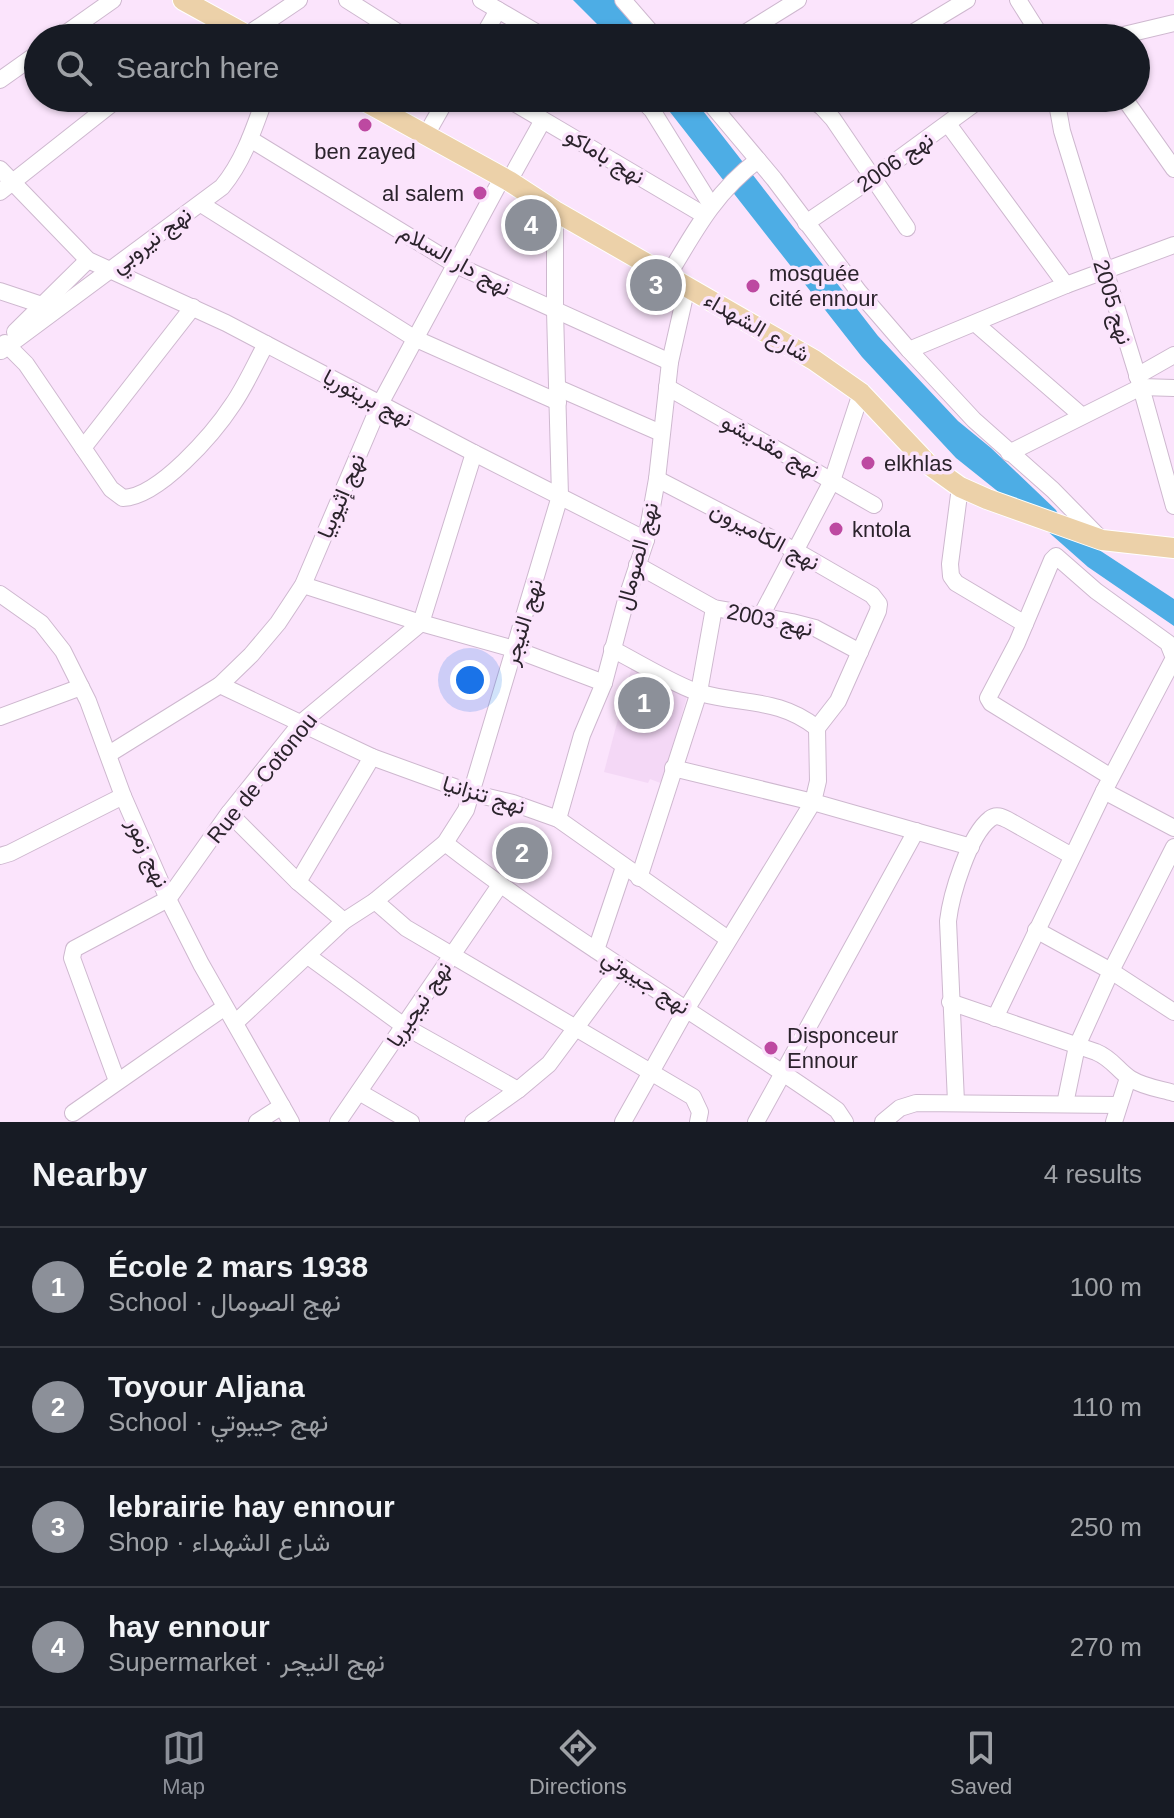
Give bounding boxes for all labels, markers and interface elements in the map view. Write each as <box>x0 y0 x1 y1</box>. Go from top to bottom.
search box <box>24 24 1150 112</box>
icon: search <box>52 46 96 90</box>
text: Search here <box>116 51 279 84</box>
marker: ben zayed <box>356 116 374 134</box>
street label: نهج باماكو <box>560 123 649 191</box>
street label: نهج 2006 <box>852 127 939 199</box>
place label: ben zayed <box>314 139 416 164</box>
place label: al salem <box>382 181 464 206</box>
marker: al salem <box>471 184 489 202</box>
pin: 4 <box>505 195 557 255</box>
street label: نهج نيروبي <box>106 202 200 283</box>
street label: نهج دار السلام <box>394 219 515 303</box>
pin: 3 <box>630 255 682 315</box>
street label: نهج 2005 <box>1086 257 1138 348</box>
place label: mosquée cité ennour <box>769 261 878 311</box>
marker: mosquée cité ennour <box>744 277 762 295</box>
street label: شارع الشهداء <box>699 287 814 369</box>
street label: نهج بريتوريا <box>318 364 417 434</box>
street label: نهج مقديشو <box>717 409 824 485</box>
street label: نهج إثيوبيا <box>312 450 372 543</box>
place label: elkhlas <box>884 451 952 476</box>
marker: elkhlas <box>859 454 877 472</box>
street label: نهج الكاميرون <box>705 497 824 577</box>
street label: نهج الصومال <box>611 500 665 613</box>
place label: kntola <box>852 517 911 542</box>
marker: kntola <box>827 520 845 538</box>
street label: نهج النيجر <box>498 576 550 670</box>
street label: نهج 2003 <box>724 599 815 643</box>
your location <box>450 660 490 700</box>
pin: 1 <box>618 673 670 733</box>
street label: Rue de Cotonou <box>202 708 322 848</box>
street label: نهج تنزانيا <box>439 771 528 821</box>
street label: نهج زمور <box>119 814 174 892</box>
pin: 2 <box>496 823 548 883</box>
street label: نهج جيبوتي <box>594 944 695 1025</box>
street label: نهج نيجيريا <box>381 957 458 1053</box>
place label: Disponceur Ennour <box>787 1023 898 1073</box>
marker: Disponceur Ennour <box>762 1039 780 1057</box>
text: Nearby <box>32 1155 147 1193</box>
text: 4 results <box>1044 1159 1142 1189</box>
text: École 2 mars 1938 <box>108 1250 368 1283</box>
text: 1 <box>51 1272 65 1302</box>
text: 100 m <box>1070 1272 1142 1302</box>
text: School · نهج الصومال <box>108 1287 341 1317</box>
text: Toyour Aljana <box>108 1370 305 1403</box>
text: 2 <box>51 1392 65 1422</box>
text: 110 m <box>1072 1392 1142 1422</box>
text: School · نهج جيبوتي <box>108 1407 328 1437</box>
text: lebrairie hay ennour <box>108 1490 395 1523</box>
text: 3 <box>51 1512 65 1542</box>
text: 250 m <box>1070 1512 1142 1542</box>
text: Shop · شارع الشهداء <box>108 1527 330 1557</box>
text: hay ennour <box>108 1610 270 1643</box>
text: 4 <box>51 1632 65 1662</box>
text: 270 m <box>1070 1632 1142 1662</box>
text: Supermarket · نهج النيجر <box>108 1647 385 1677</box>
tab: Map <box>162 1726 206 1800</box>
tab: Directions <box>529 1726 627 1800</box>
tab: Saved <box>950 1726 1012 1800</box>

